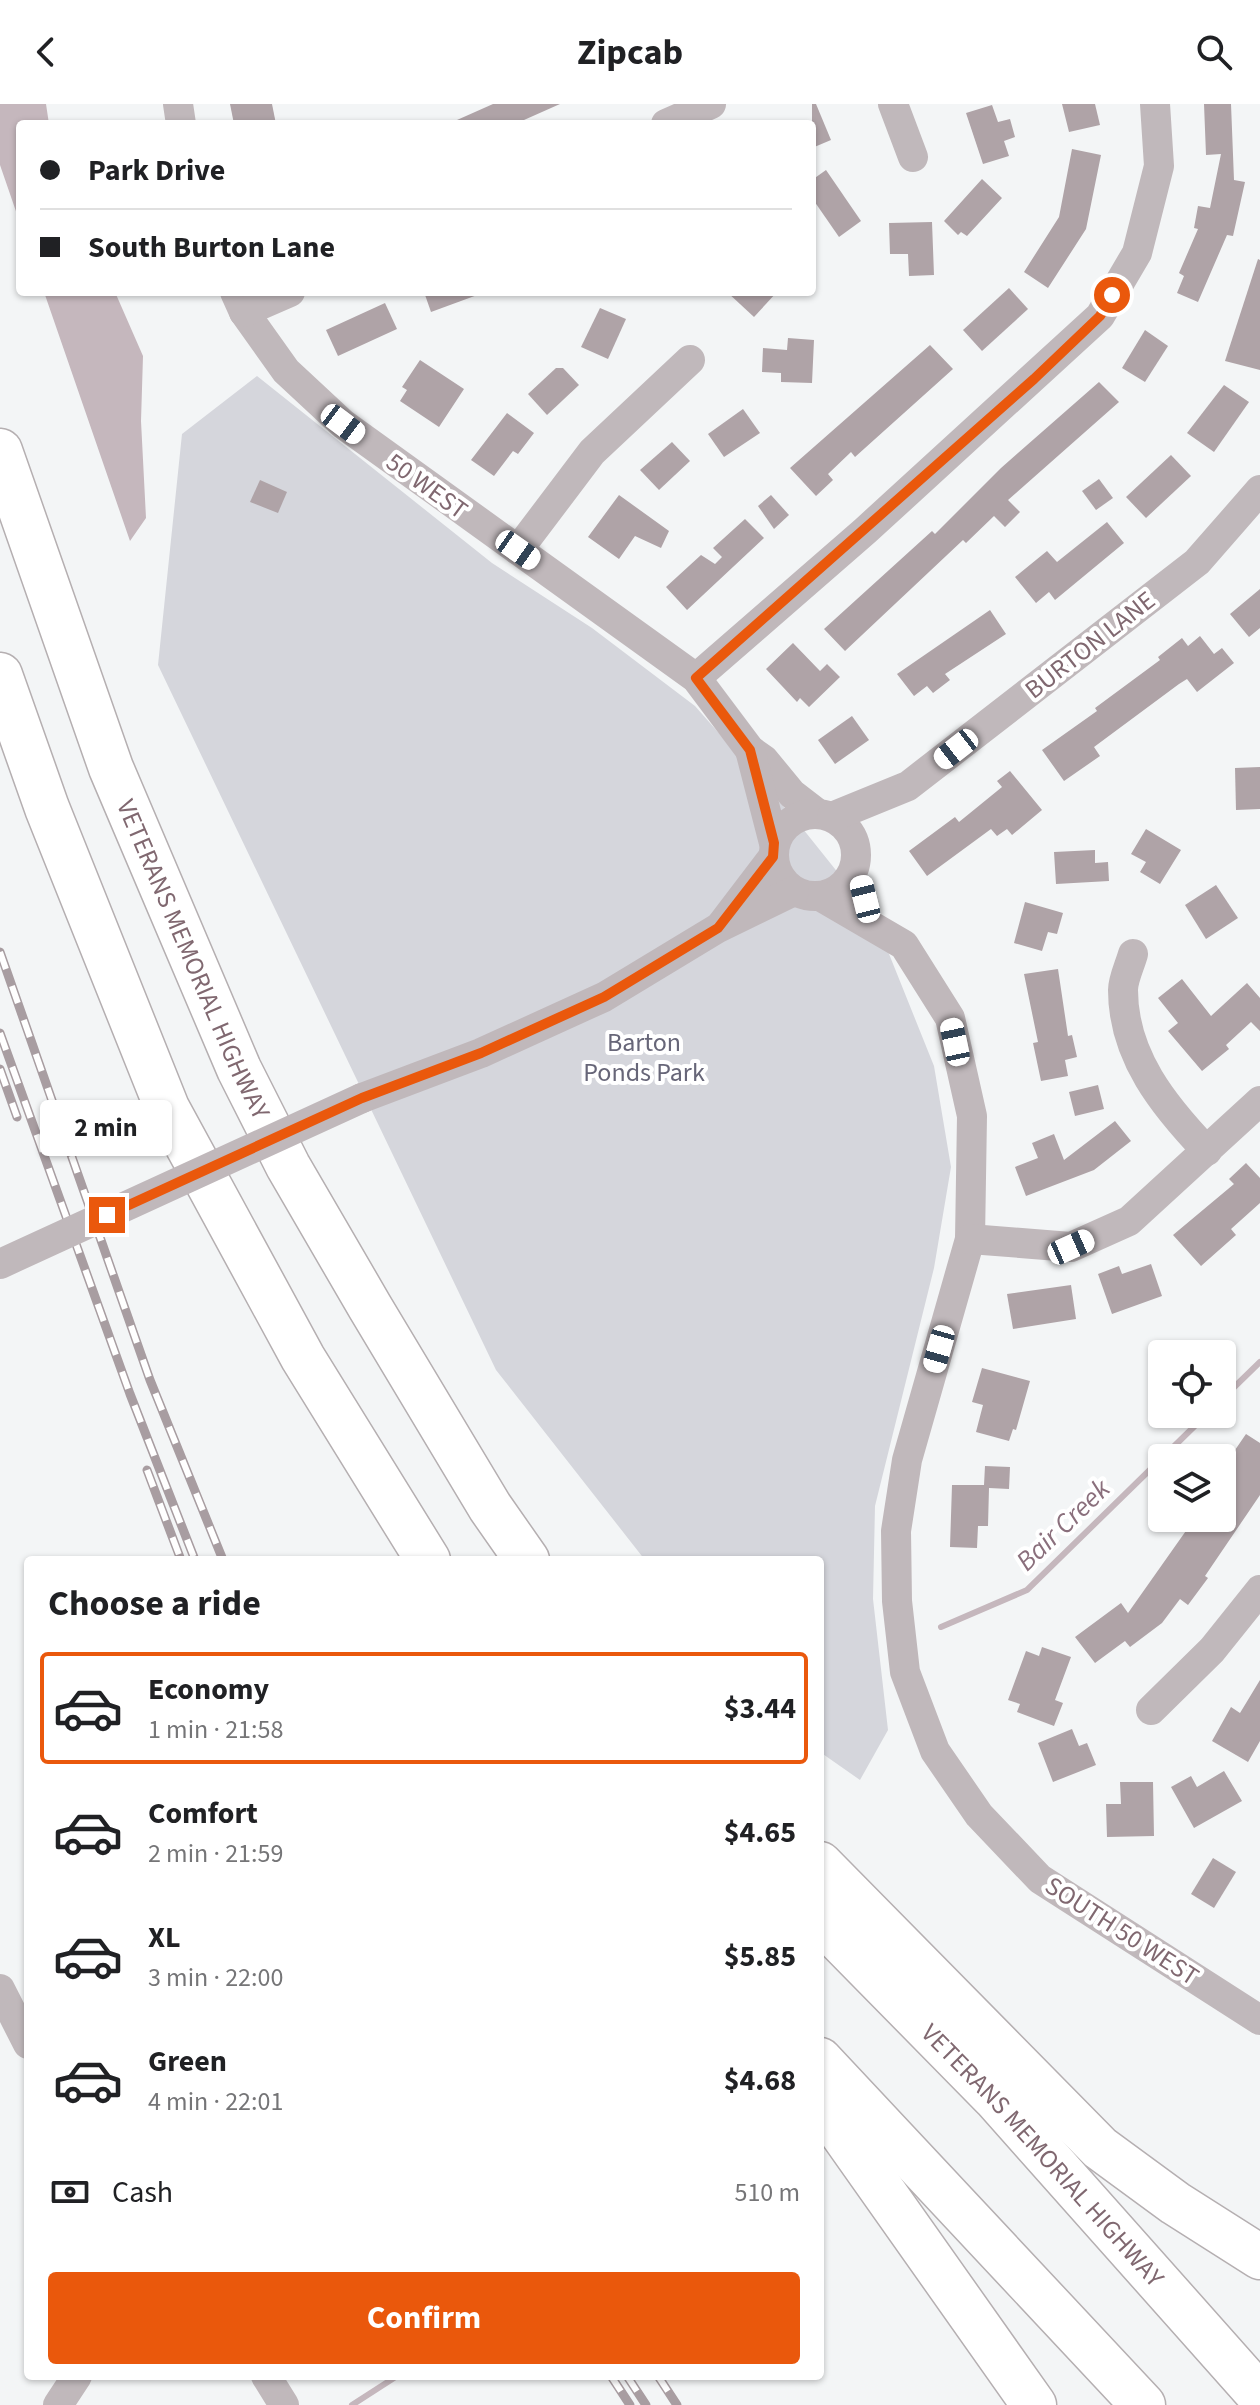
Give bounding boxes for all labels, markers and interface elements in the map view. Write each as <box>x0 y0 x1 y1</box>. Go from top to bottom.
text: Zipcab <box>577 27 683 78</box>
icon: back <box>24 30 68 74</box>
icon: search <box>1192 30 1236 74</box>
text: Park Drive <box>88 149 225 192</box>
text: South Burton Lane <box>88 226 335 269</box>
route start <box>1094 277 1130 313</box>
car <box>317 400 369 448</box>
street label: 50 WEST <box>379 444 475 528</box>
car <box>491 526 545 574</box>
street label: BURTON LANE <box>1017 582 1163 708</box>
car <box>930 725 982 773</box>
street label: VETERANS MEMORIAL HIGHWAY <box>108 793 280 1126</box>
car <box>848 873 882 925</box>
car <box>938 1016 972 1068</box>
park label: Barton Ponds Park <box>583 1024 705 1091</box>
callout: 2 min <box>41 1099 173 1155</box>
text: 2 min <box>74 1109 138 1146</box>
route end <box>89 1197 125 1233</box>
car <box>1044 1226 1098 1268</box>
car <box>921 1323 957 1375</box>
map controls <box>1148 1340 1236 1532</box>
button: locate <box>1148 1340 1236 1428</box>
button: layers <box>1148 1444 1236 1532</box>
water label: Bair Creek <box>1007 1469 1120 1580</box>
text: Choose a ride <box>48 1578 261 1629</box>
text: Economy <box>148 1668 269 1711</box>
icon: car <box>52 1672 124 1744</box>
text: $3.44 <box>724 1687 796 1730</box>
text: 1 min · 21:58 <box>148 1711 283 1748</box>
text: Comfort <box>148 1792 258 1835</box>
icon: car <box>52 1796 124 1868</box>
text: $4.65 <box>724 1811 796 1854</box>
text: 2 min · 21:59 <box>148 1835 283 1872</box>
street label: SOUTH 50 WEST <box>1038 1867 1206 1995</box>
text: XL <box>148 1916 181 1959</box>
icon: car <box>52 1920 124 1992</box>
text: $5.85 <box>724 1935 796 1978</box>
text: 3 min · 22:00 <box>148 1959 283 1996</box>
street label: VETERANS MEMORIAL HIGHWAY <box>913 2015 1173 2295</box>
text: Green <box>148 2040 227 2083</box>
icon: car <box>52 2044 124 2116</box>
text: $4.68 <box>724 2059 796 2102</box>
text: 4 min · 22:01 <box>148 2083 283 2120</box>
icon: cash <box>48 2170 92 2214</box>
text: Cash <box>112 2171 173 2214</box>
text: 510 m <box>734 2174 800 2211</box>
button: Confirm <box>48 2272 800 2364</box>

